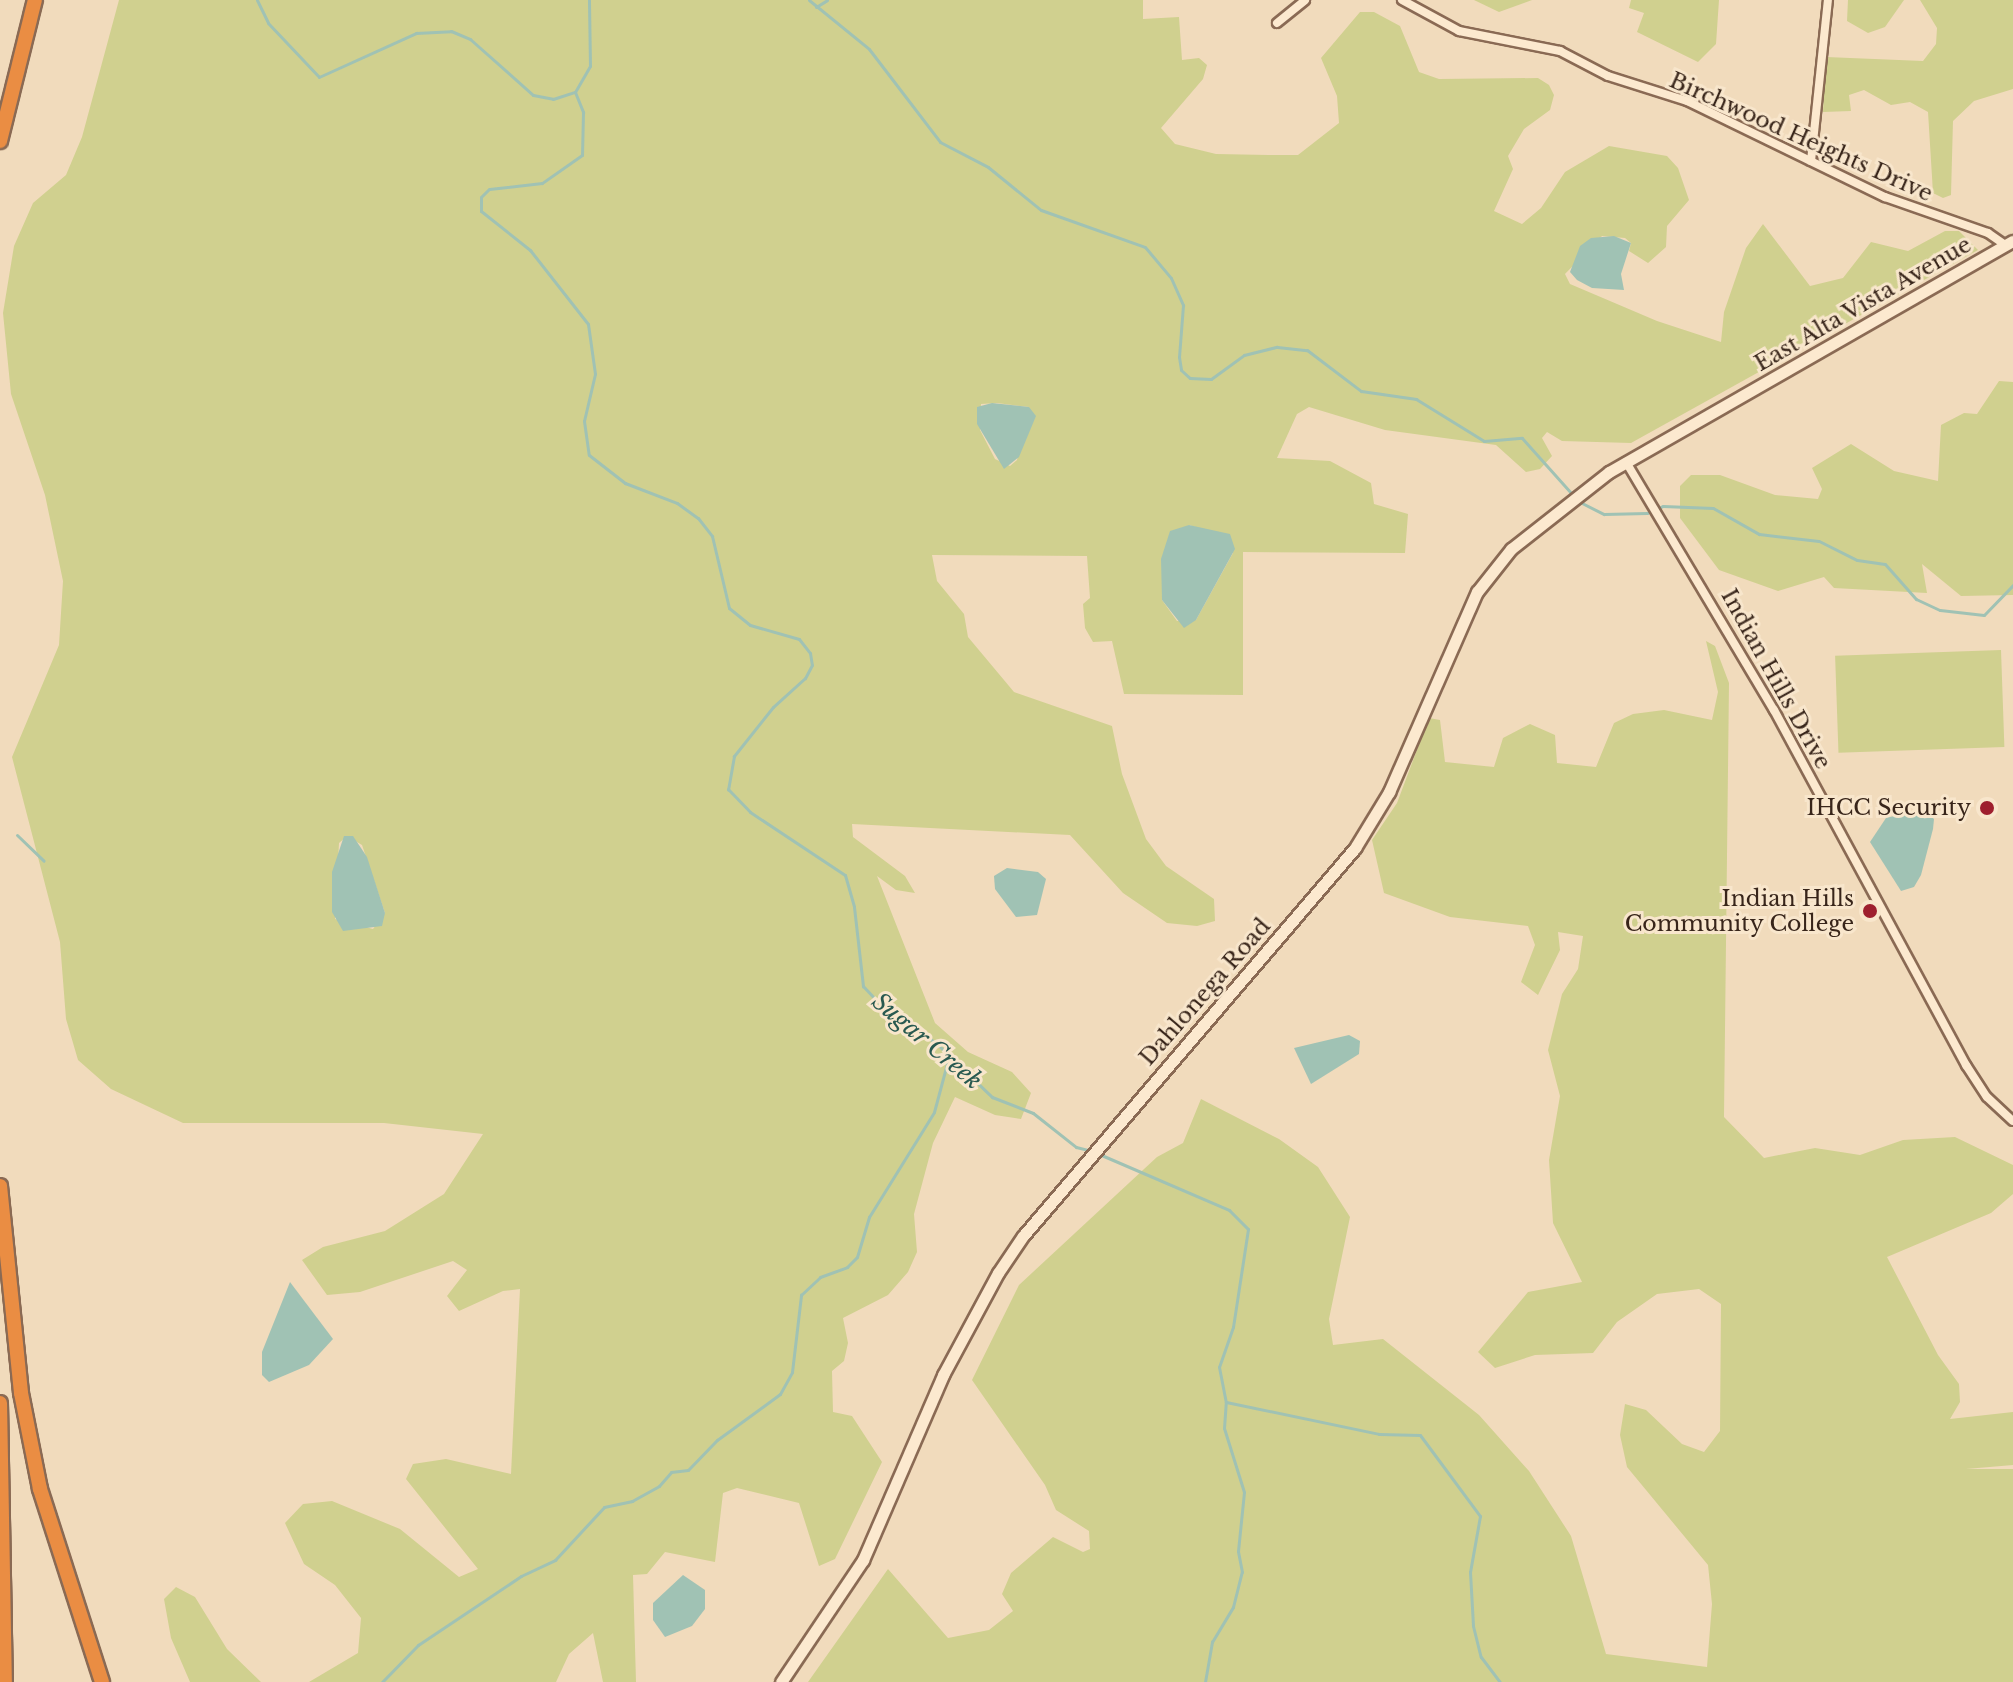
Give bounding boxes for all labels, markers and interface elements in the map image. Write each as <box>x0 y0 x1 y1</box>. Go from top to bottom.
street label: Birchwood Heights Drive <box>1665 67 1937 207</box>
street label: East Alta Vista Avenue <box>1749 230 1977 378</box>
street label: Indian Hills Drive <box>1716 584 1836 774</box>
place label: IHCC Security <box>1806 795 1971 821</box>
marker: IHCC Security <box>1978 799 1996 817</box>
place label: Indian Hills Community College <box>1624 885 1854 936</box>
marker: Indian Hills Community College <box>1861 902 1879 920</box>
street label: Dahlonega Road <box>1134 913 1276 1071</box>
water label: Sugar Creek <box>866 987 988 1095</box>

